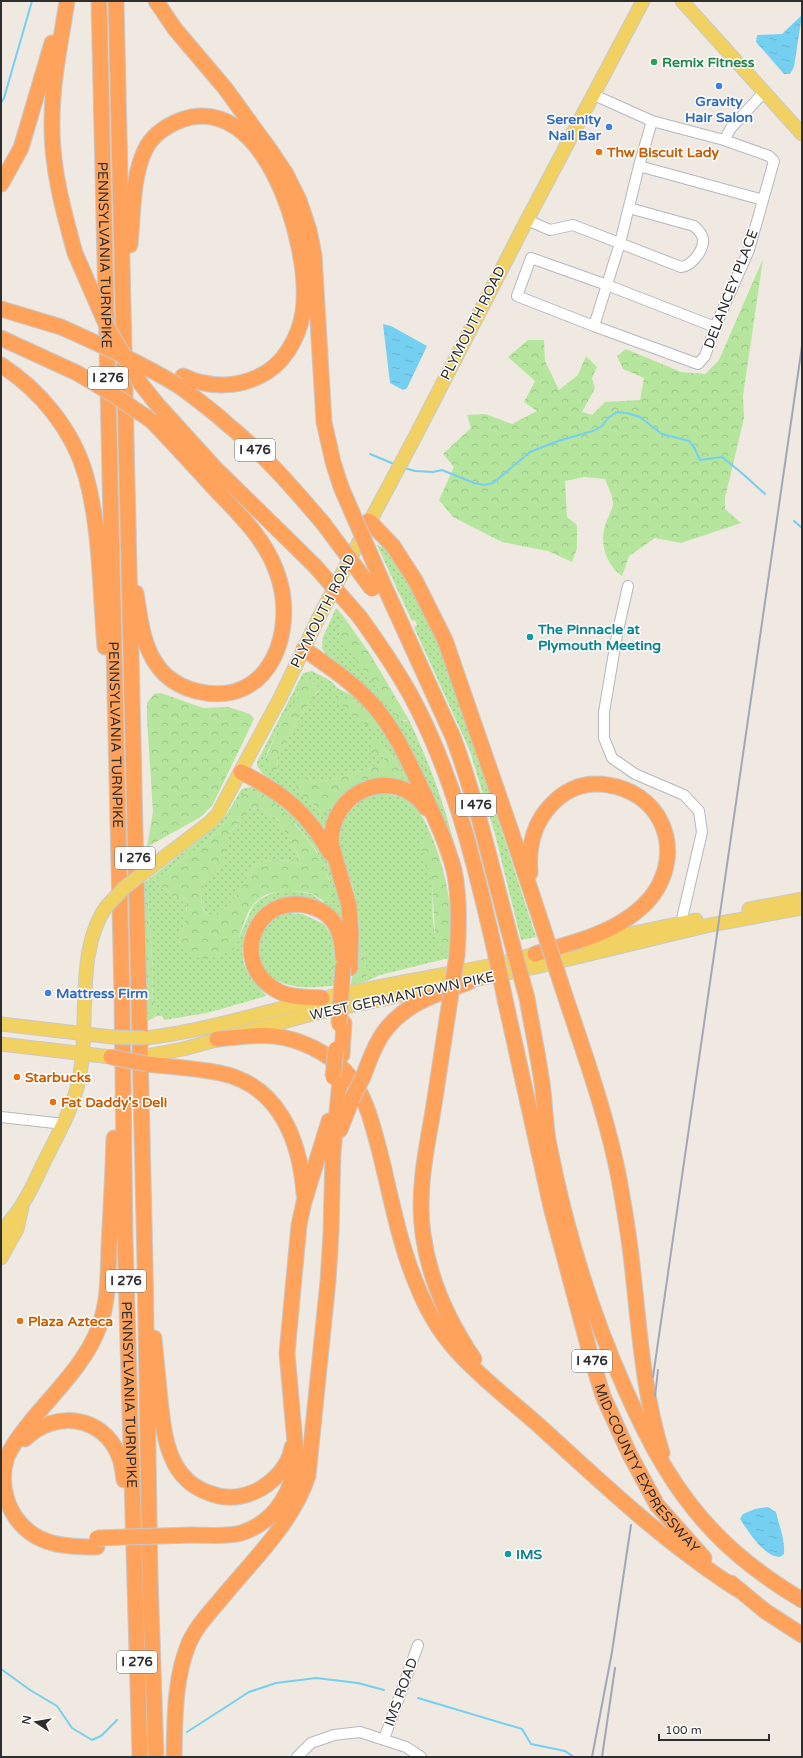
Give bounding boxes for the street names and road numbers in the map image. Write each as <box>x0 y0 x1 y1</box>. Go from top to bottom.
street label: PENNSYLVANIA TURNPIKE <box>94 161 116 349</box>
street label: DELANCEY PLACE <box>700 227 762 351</box>
street label: PLYMOUTH ROAD <box>437 263 509 383</box>
road number: I 276 <box>88 367 128 389</box>
road number: I 476 <box>235 439 275 461</box>
street label: PLYMOUTH ROAD <box>287 551 359 671</box>
street label: PENNSYLVANIA TURNPIKE <box>105 641 127 828</box>
road number: I 476 <box>456 794 496 816</box>
road number: I 276 <box>115 847 155 869</box>
street label: WEST GERMANTOWN PIKE <box>308 968 496 1024</box>
road number: I 276 <box>106 1270 146 1292</box>
street label: PENNSYLVANIA TURNPIKE <box>118 1301 141 1488</box>
road number: I 476 <box>572 1350 612 1372</box>
street label: MID-COUNTY EXPRESSWAY <box>591 1382 704 1556</box>
road number: I 276 <box>117 1651 157 1673</box>
street label: IMS ROAD <box>381 1655 421 1729</box>

